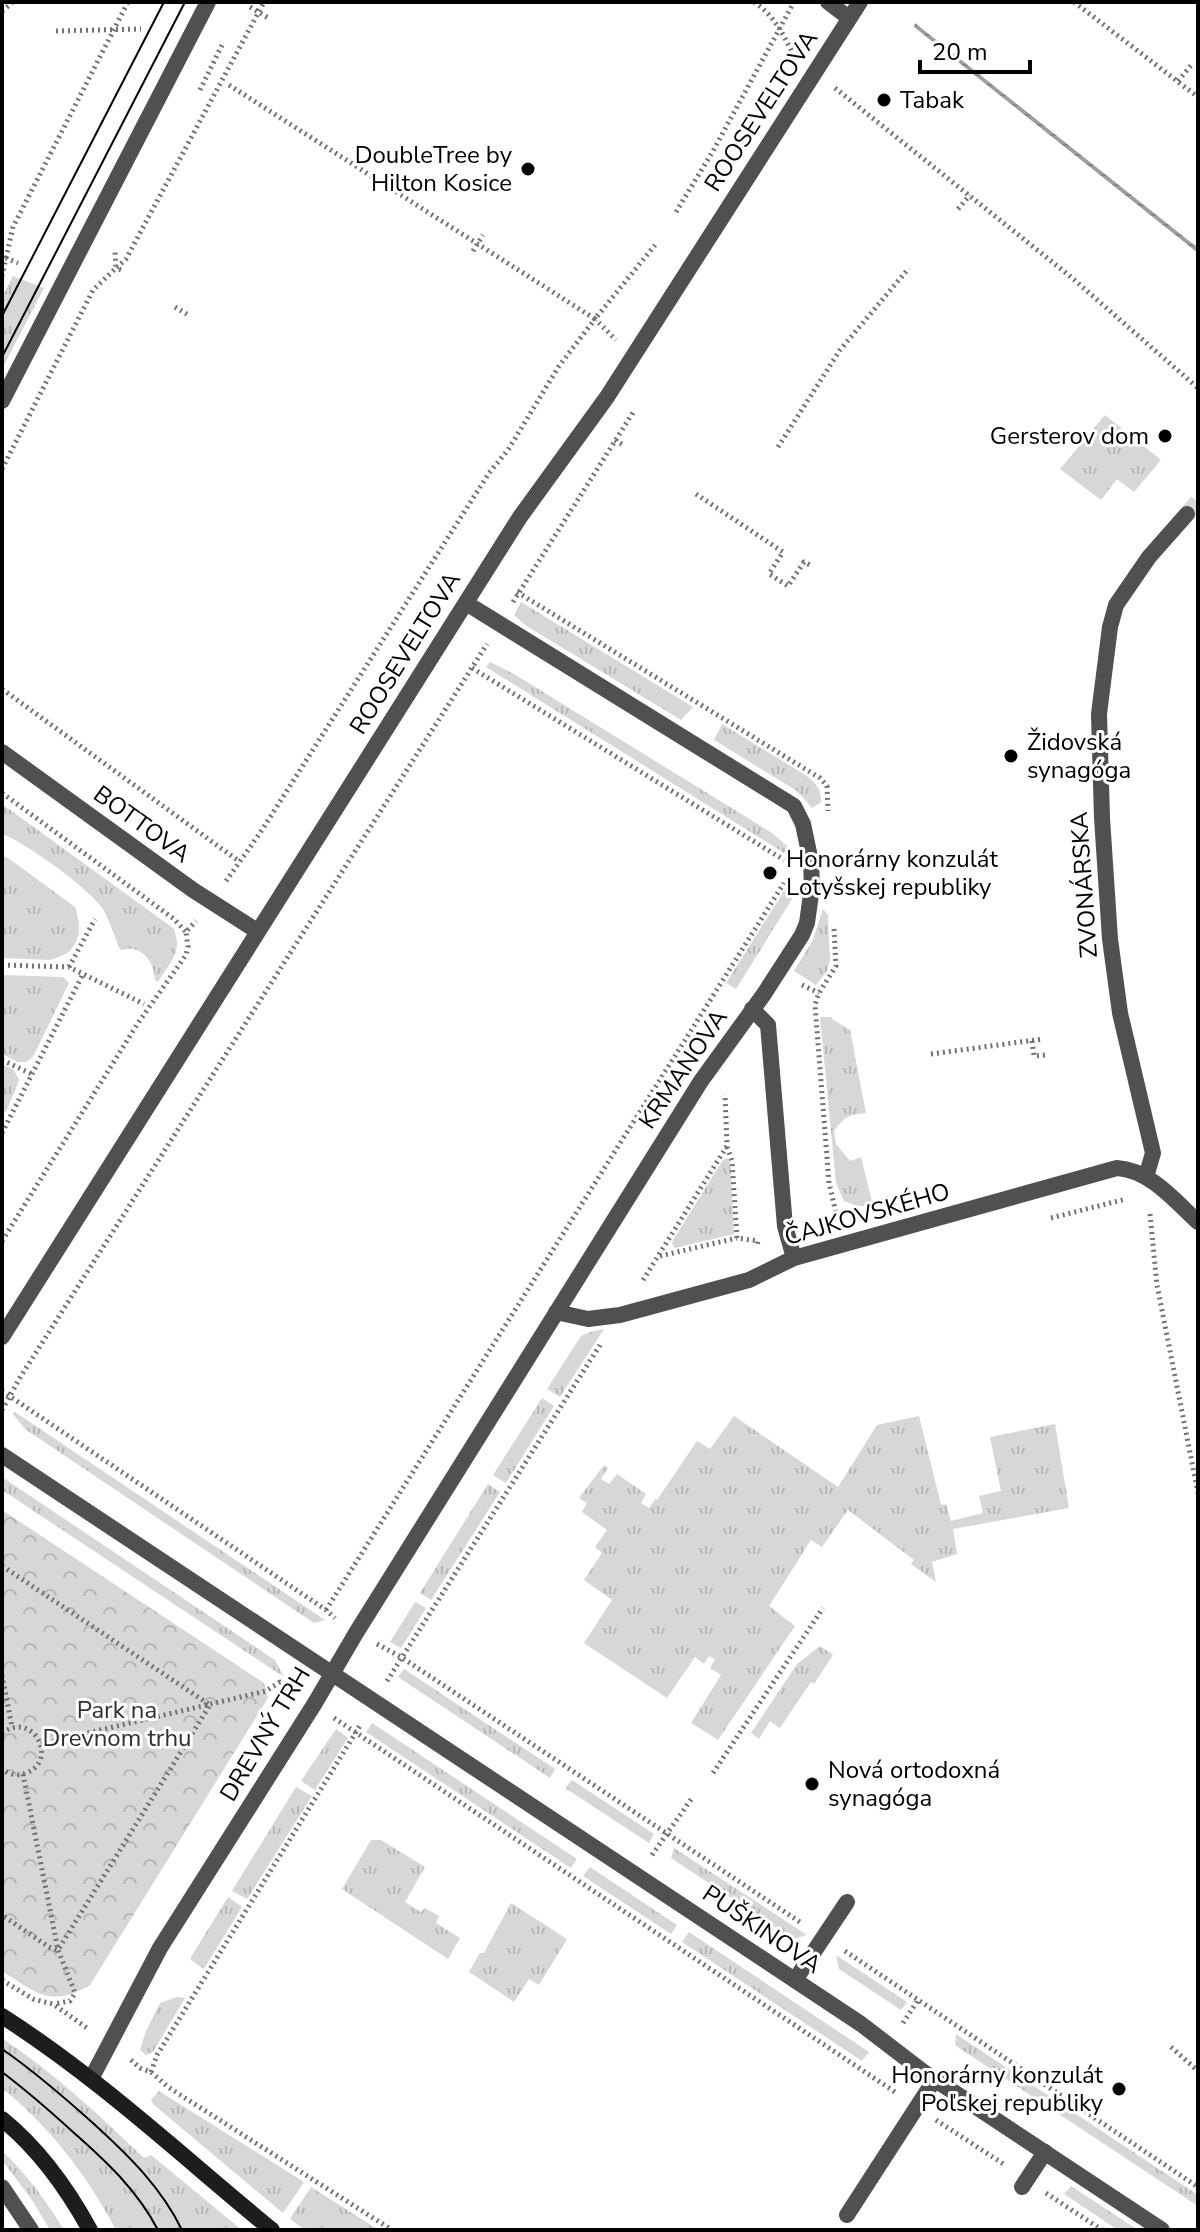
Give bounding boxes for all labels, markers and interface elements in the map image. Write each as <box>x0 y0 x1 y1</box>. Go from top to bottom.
street label: ROOSEVELTOVA <box>697 24 825 198</box>
scale bar <box>920 24 1030 74</box>
text: 20 m <box>932 36 988 68</box>
place label: Tabak <box>900 84 965 116</box>
marker: Tabak <box>875 91 893 109</box>
place label: DoubleTree by Hilton Kosice <box>355 139 513 199</box>
marker: DoubleTree by Hilton Kosice <box>519 160 537 178</box>
place label: Gersterov dom <box>990 420 1149 452</box>
marker: Gersterov dom <box>1156 427 1174 445</box>
street label: ROOSEVELTOVA <box>342 565 468 740</box>
place label: Židovská synagóga <box>1027 726 1131 786</box>
marker: Židovská synagóga <box>1002 747 1020 765</box>
street label: BOTTOVA <box>87 778 197 870</box>
street label: ZVONÁRSKA <box>1063 810 1105 959</box>
place label: Honorárny konzulát Lotyšskej republiky <box>786 843 998 903</box>
marker: Honorárny konzulát Lotyšskej republiky <box>761 864 779 882</box>
street label: KRMANOVA <box>631 1003 735 1135</box>
street label: ČAJKOVSKÉHO <box>781 1175 953 1253</box>
street label: DREVNÝ TRH <box>212 1661 318 1807</box>
park label: Park na Drevnom trhu <box>43 1694 192 1754</box>
place label: Nová ortodoxná synagóga <box>828 1754 1000 1814</box>
marker: Nová ortodoxná synagóga <box>803 1775 821 1793</box>
street label: PUŠKINOVA <box>696 1877 828 1981</box>
place label: Honorárny konzulát Poľskej republiky <box>891 2059 1104 2119</box>
marker: Honorárny konzulát Poľskej republiky <box>1110 2080 1128 2098</box>

